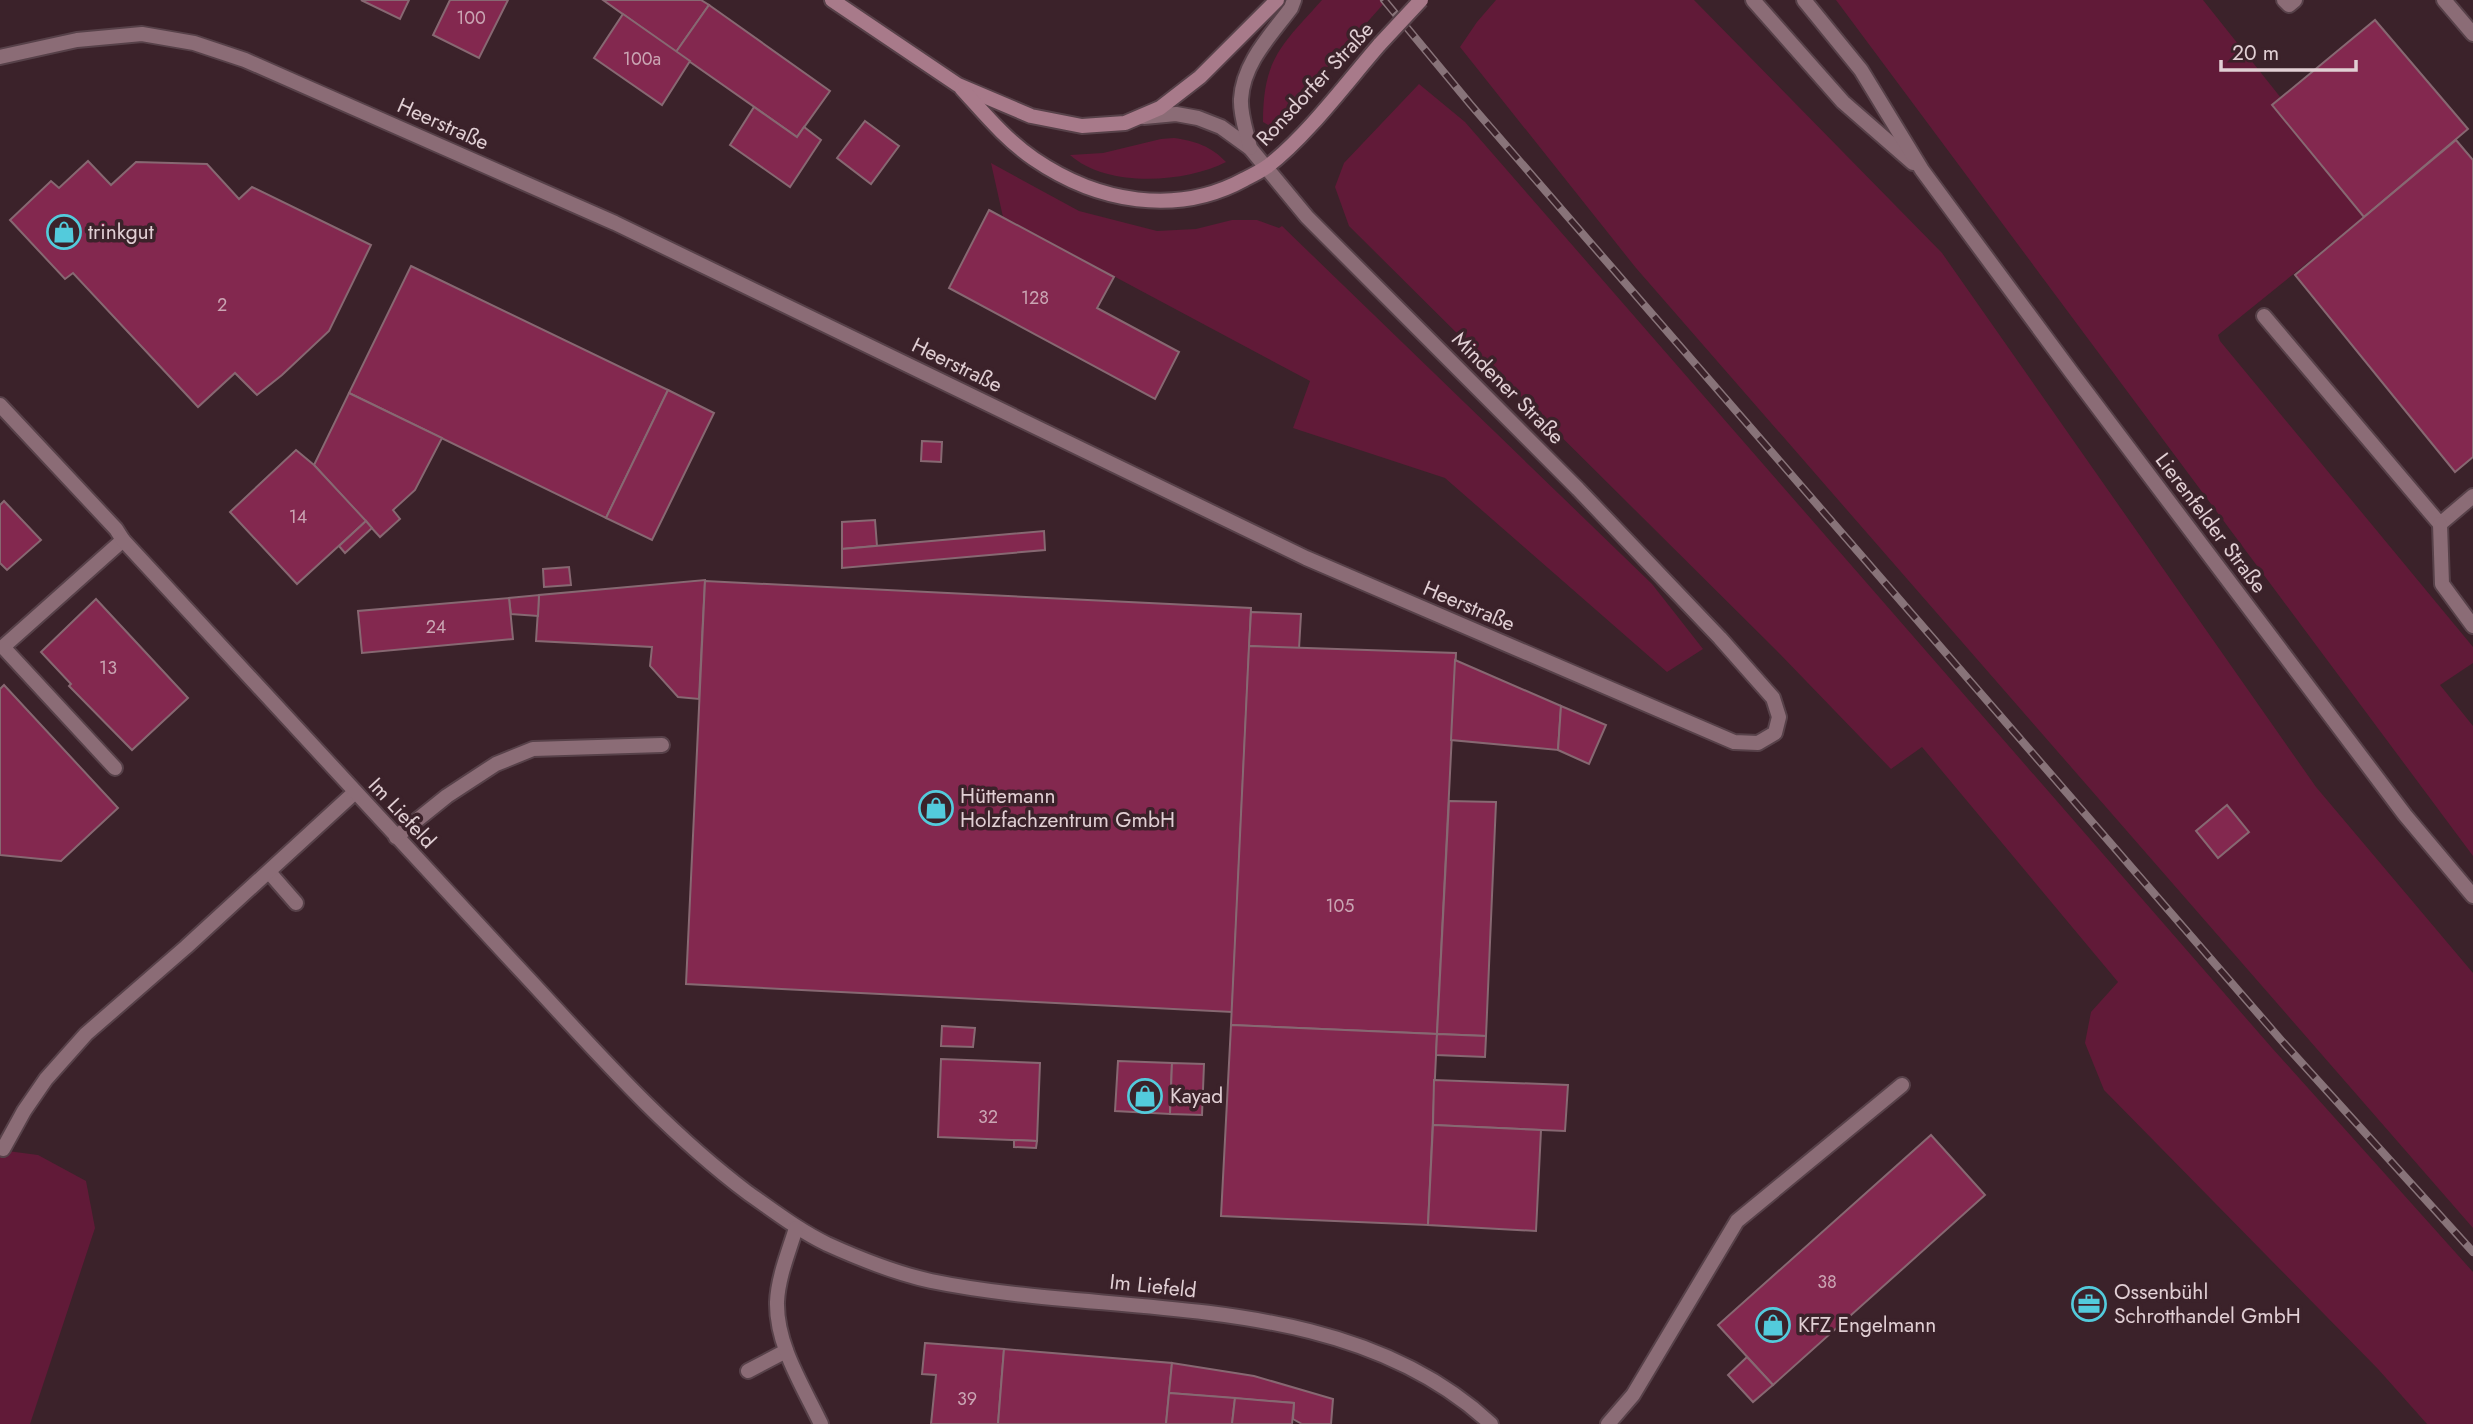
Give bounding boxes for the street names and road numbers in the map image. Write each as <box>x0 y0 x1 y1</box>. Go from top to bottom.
street label: Ronsdorfer Straße <box>1249 15 1381 153</box>
street label: Heerstraße <box>392 91 494 158</box>
street label: Mindener Straße <box>1445 325 1571 451</box>
street label: Heerstraße <box>907 330 1007 400</box>
street label: Lierenfelder Straße <box>2148 447 2274 600</box>
street label: Heerstraße <box>1418 573 1520 639</box>
street label: Im Liefeld <box>361 771 443 855</box>
street label: Im Liefeld <box>1108 1267 1198 1305</box>

